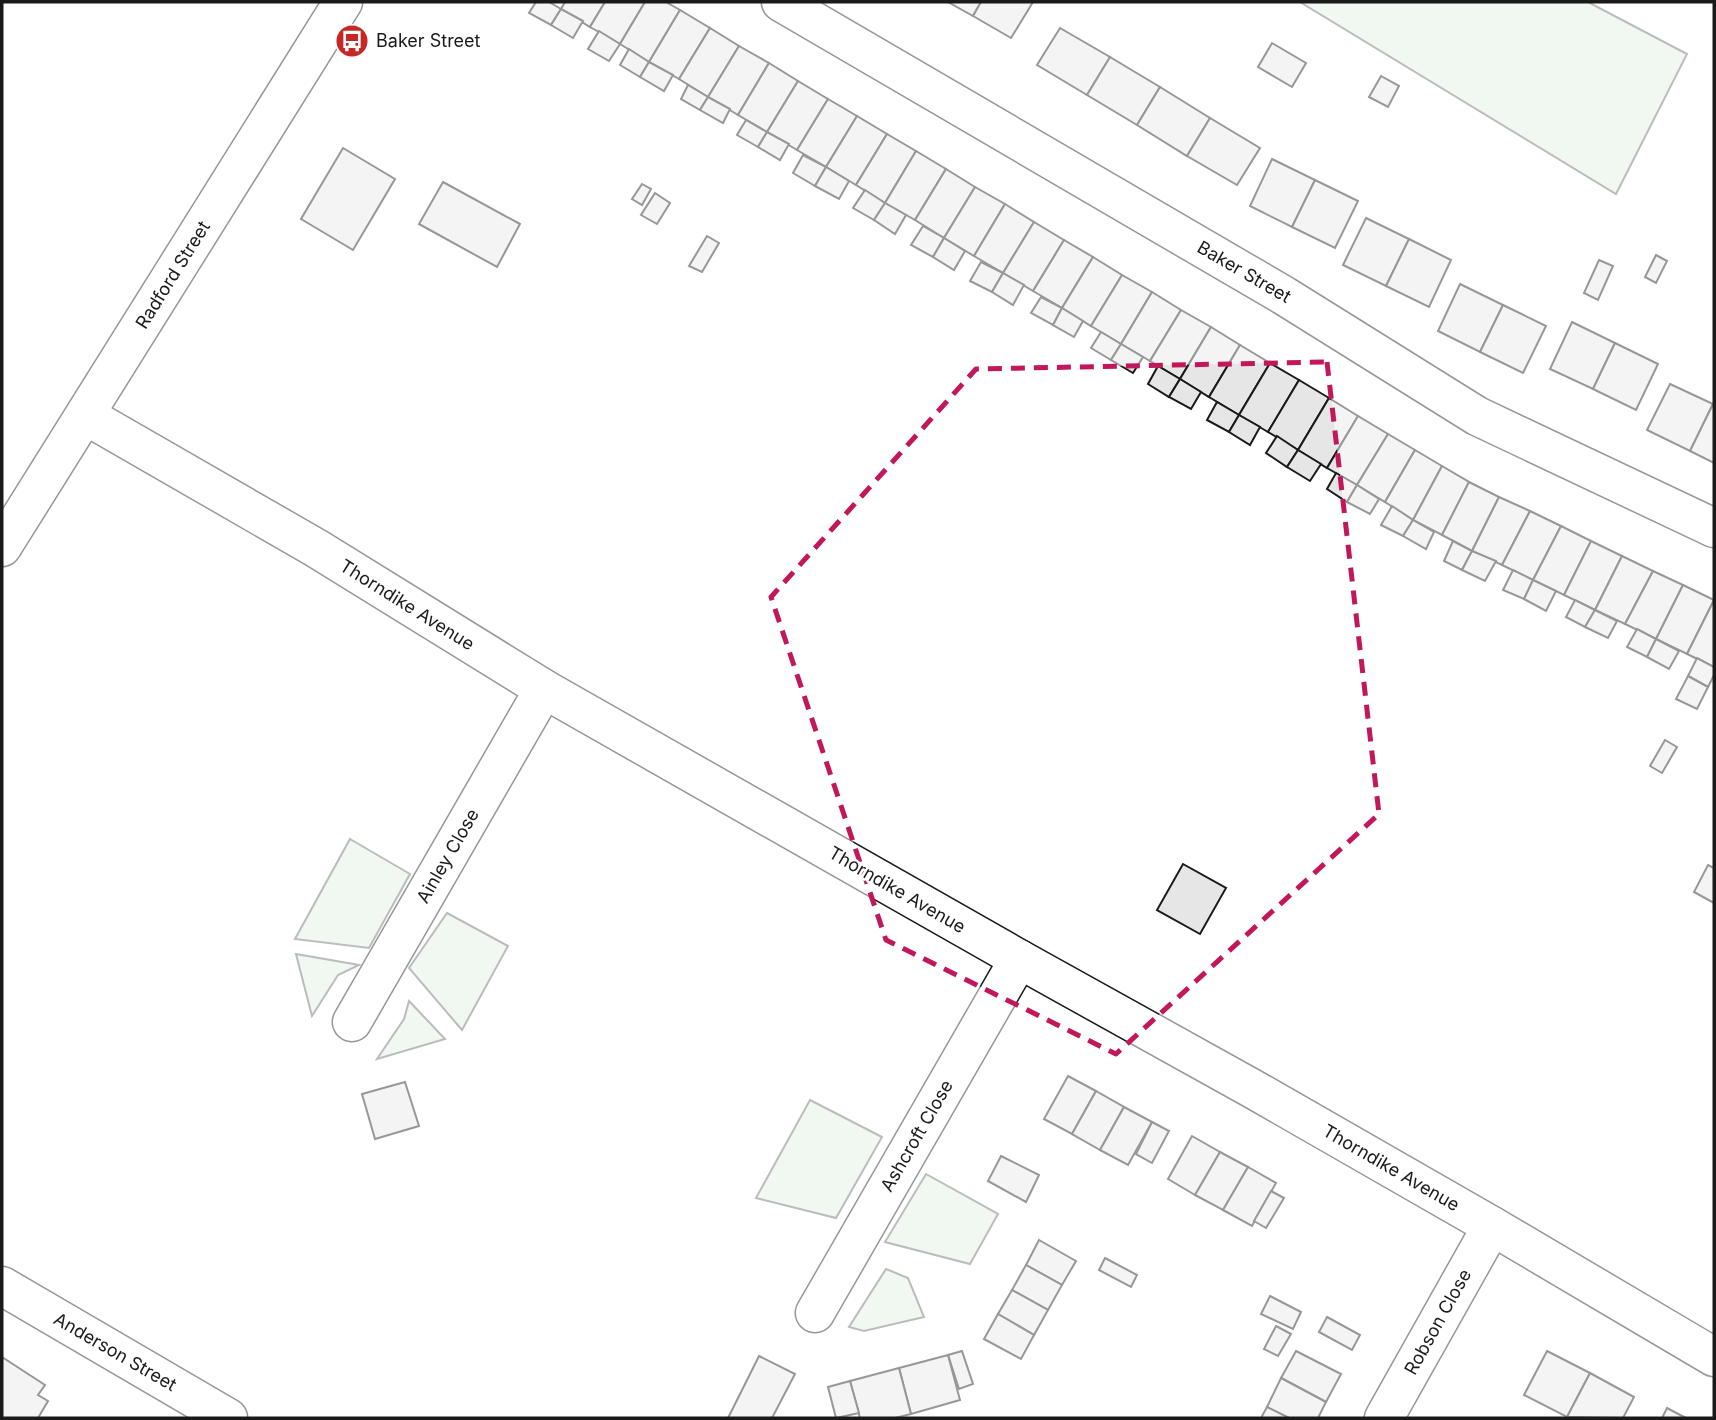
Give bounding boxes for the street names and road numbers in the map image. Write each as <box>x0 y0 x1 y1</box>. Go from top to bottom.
street label: Radford Street <box>131 217 214 332</box>
street label: Baker Street <box>1194 236 1295 307</box>
street label: Thorndike Avenue <box>336 555 478 654</box>
street label: Ainley Close <box>412 805 483 907</box>
street label: Thorndike Avenue <box>825 842 969 937</box>
street label: Ashcroft Close <box>876 1076 957 1195</box>
street label: Thorndike Avenue <box>1319 1120 1463 1215</box>
street label: Robson Close <box>1400 1265 1475 1378</box>
street label: Anderson Street <box>50 1308 180 1395</box>

